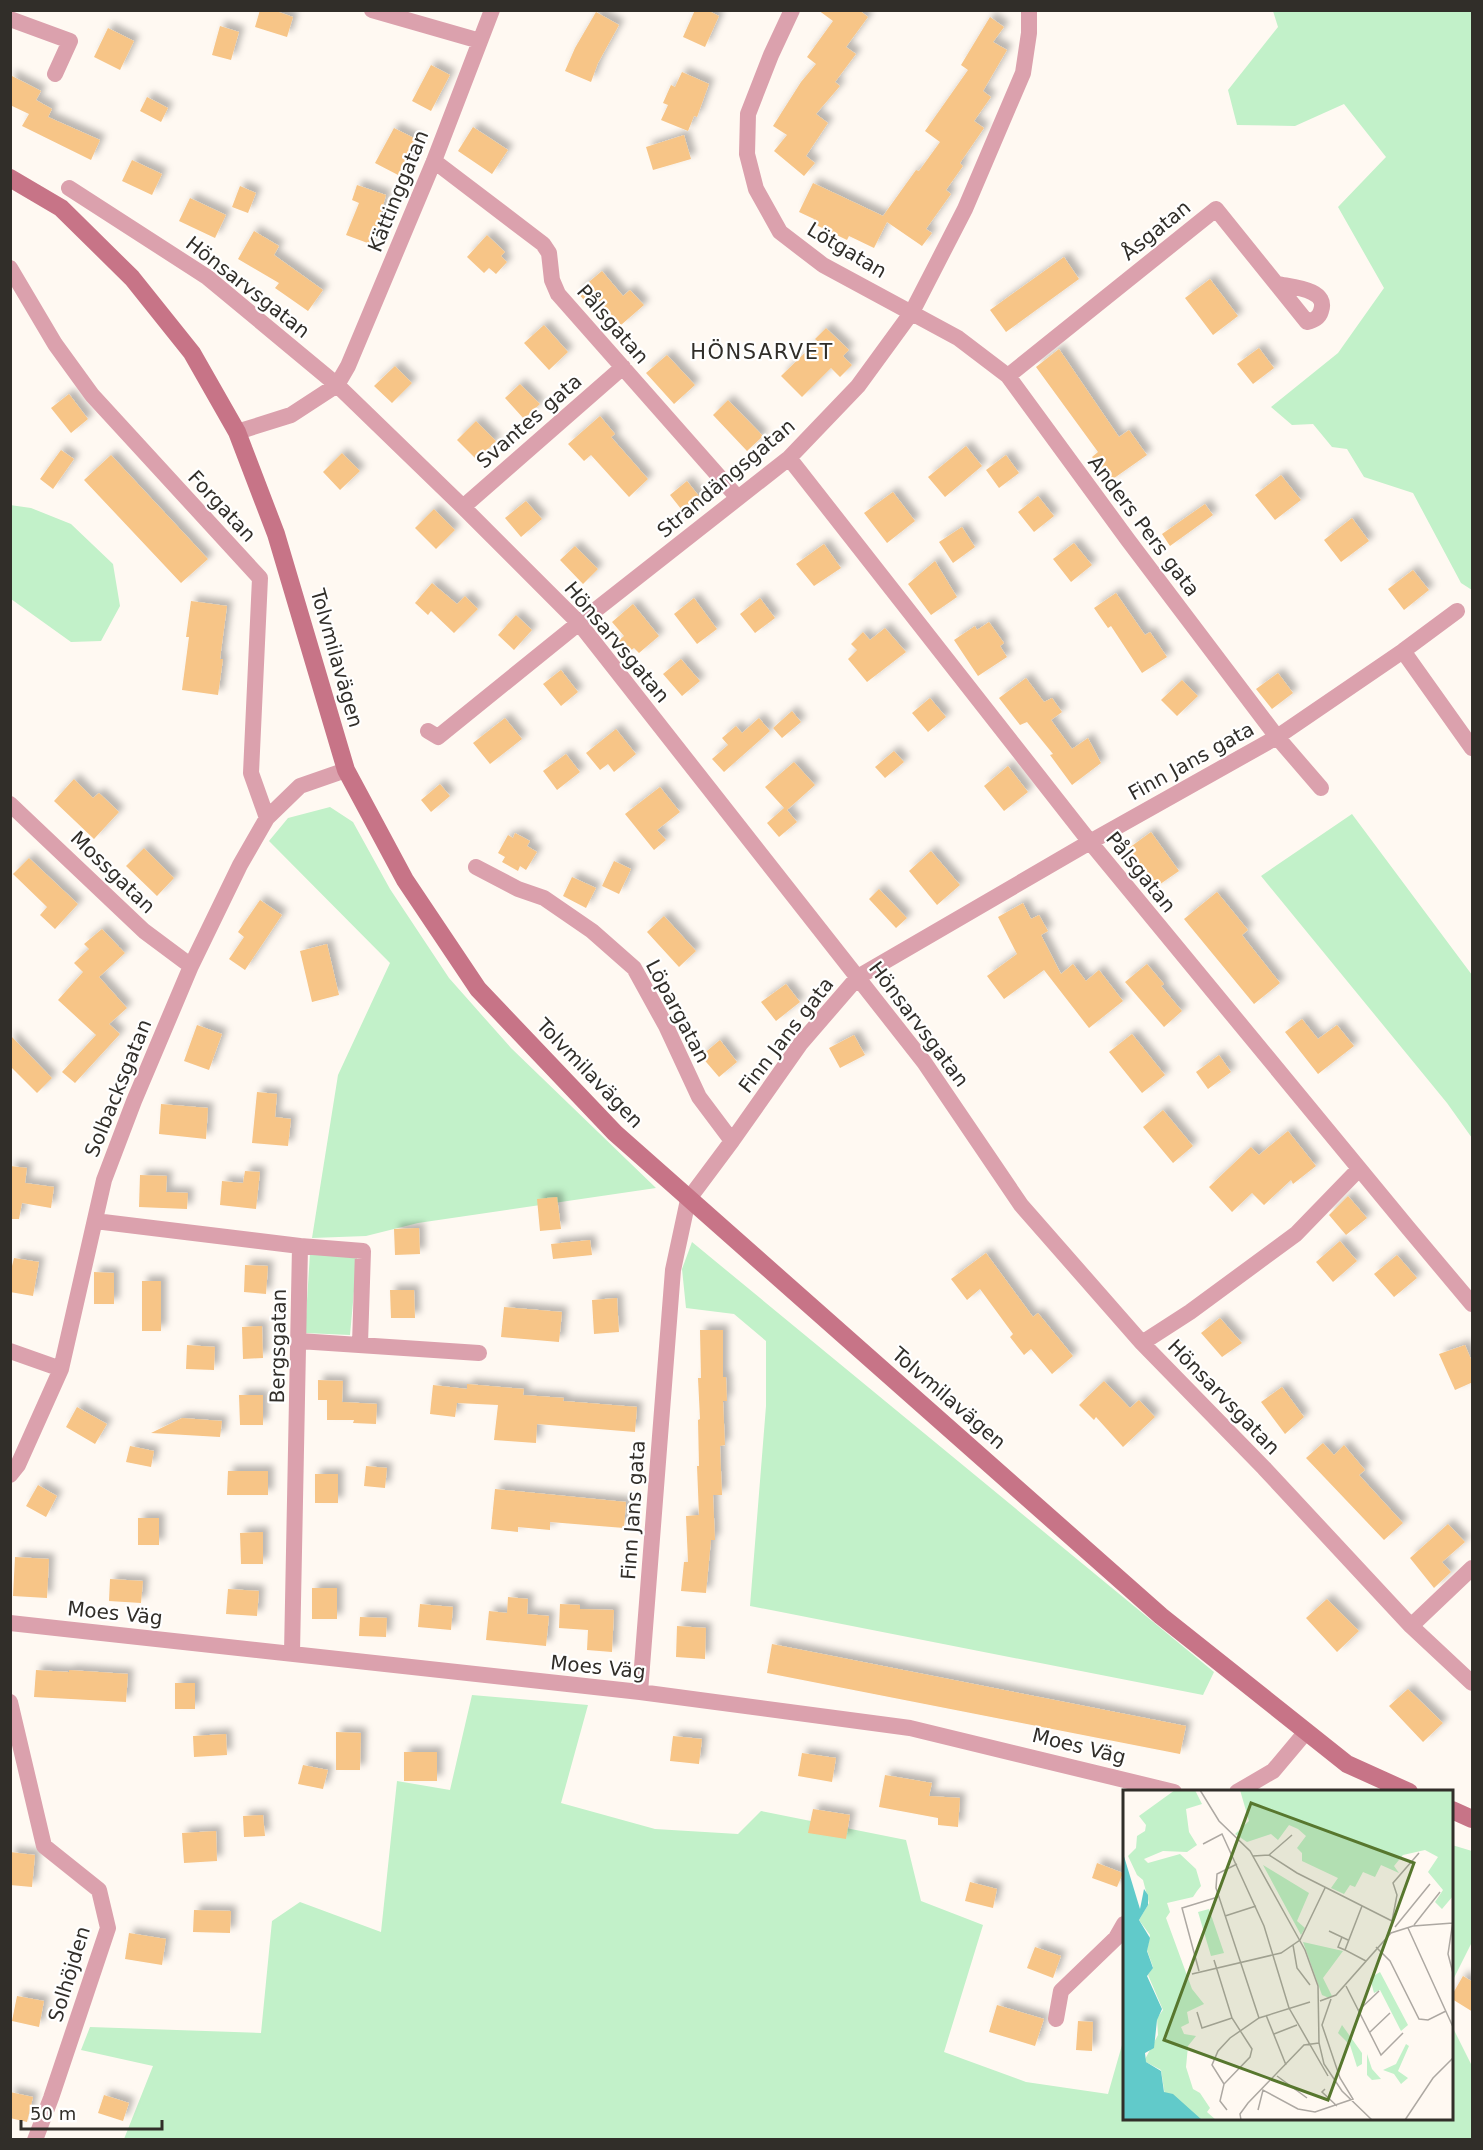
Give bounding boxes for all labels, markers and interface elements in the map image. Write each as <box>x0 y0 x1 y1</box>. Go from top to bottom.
street label: Kättinggatan <box>363 127 433 255</box>
street label: Åsgatan <box>1117 195 1195 265</box>
street label: Lötgatan <box>803 217 891 283</box>
street label: Hönsarvsgatan <box>181 231 315 343</box>
street label: Pålsgatan <box>572 279 654 369</box>
district label: HÖNSARVET <box>690 339 834 364</box>
street label: Svantes gata <box>472 369 586 473</box>
street label: Strandängsgatan <box>652 413 800 543</box>
street label: Anders Pers gata <box>1083 451 1205 601</box>
street label: Forgatan <box>183 465 261 547</box>
street label: Hönsarvsgatan <box>559 577 675 707</box>
street label: Tolvmilavägen <box>305 585 368 730</box>
street label: Finn Jans gata <box>1124 717 1258 805</box>
street label: Mossgatan <box>66 826 160 918</box>
street label: Pålsgatan <box>1101 827 1181 917</box>
street label: Löpargatan <box>641 955 715 1067</box>
street label: Hönsarvsgatan <box>864 957 974 1091</box>
street label: Finn Jans gata <box>733 972 839 1098</box>
street label: Tolvmilavägen <box>531 1012 648 1133</box>
street label: Solbacksgatan <box>79 1016 157 1160</box>
street label: Bergsgatan <box>265 1288 291 1404</box>
street label: Hönsarvsgatan <box>1163 1334 1285 1460</box>
street label: Tolvmilavägen <box>886 1341 1011 1454</box>
street label: Finn Jans gata <box>616 1439 650 1581</box>
street label: Moes Väg <box>66 1596 164 1630</box>
street label: Moes Väg <box>549 1650 647 1684</box>
street label: Moes Väg <box>1030 1723 1128 1769</box>
inset map <box>1123 1790 1453 2120</box>
street label: Solhöjden <box>43 1923 95 2025</box>
scale bar <box>21 2093 162 2131</box>
text: 50 m <box>30 2103 76 2124</box>

